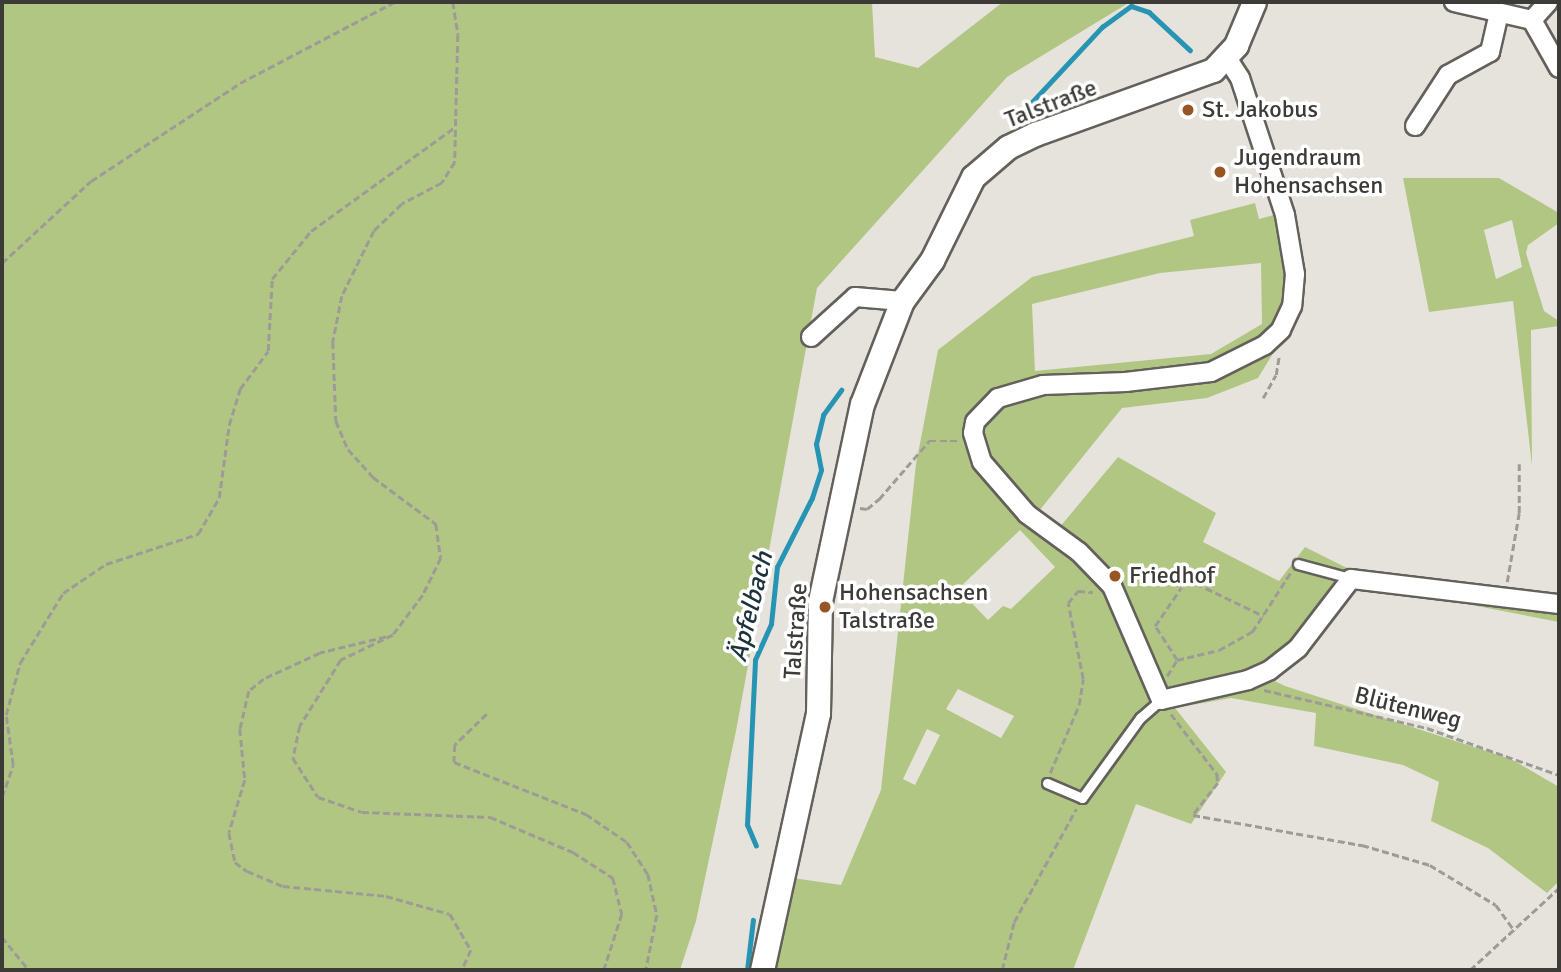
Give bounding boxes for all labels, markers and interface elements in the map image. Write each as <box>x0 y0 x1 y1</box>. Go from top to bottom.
street label: Talstraße <box>1001 73 1101 135</box>
place label: St. Jakobus <box>1202 96 1318 124</box>
marker: St. Jakobus <box>1180 102 1196 118</box>
place label: Jugendraum Hohensachsen <box>1234 144 1383 200</box>
marker: Jugendraum Hohensachsen <box>1212 164 1228 180</box>
water label: Äpfelbach <box>723 549 781 665</box>
place label: Friedhof <box>1129 562 1215 590</box>
marker: Friedhof <box>1107 568 1123 584</box>
place label: Hohensachsen Talstraße <box>839 579 988 635</box>
street label: Talstraße <box>778 582 814 680</box>
marker: Hohensachsen Talstraße <box>817 599 833 615</box>
street label: Blütenweg <box>1352 681 1464 735</box>

